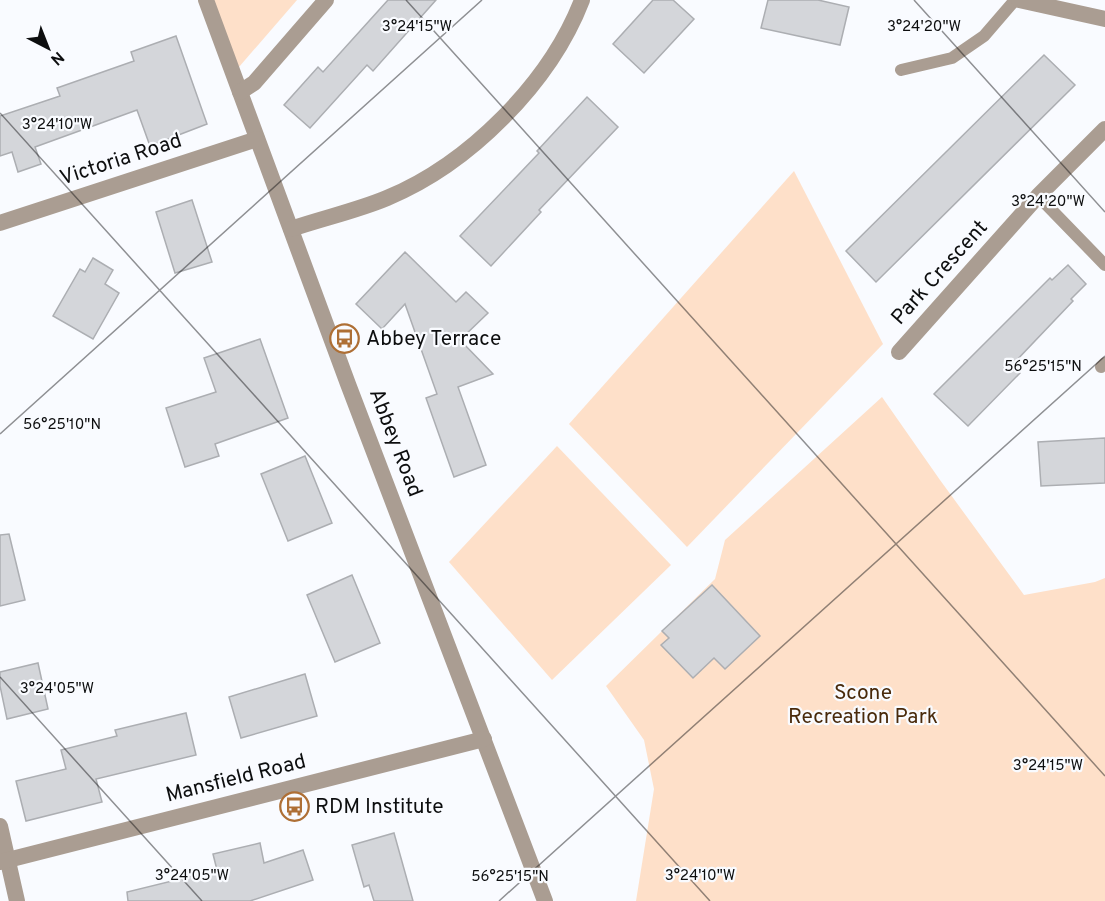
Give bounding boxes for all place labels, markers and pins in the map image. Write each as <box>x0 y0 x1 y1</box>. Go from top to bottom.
bus stop icon: Abbey Terrace <box>329 323 361 355</box>
place label: Abbey Terrace <box>366 326 501 353</box>
bus stop icon: RDM Institute <box>278 791 310 823</box>
place label: RDM Institute <box>315 794 444 821</box>

